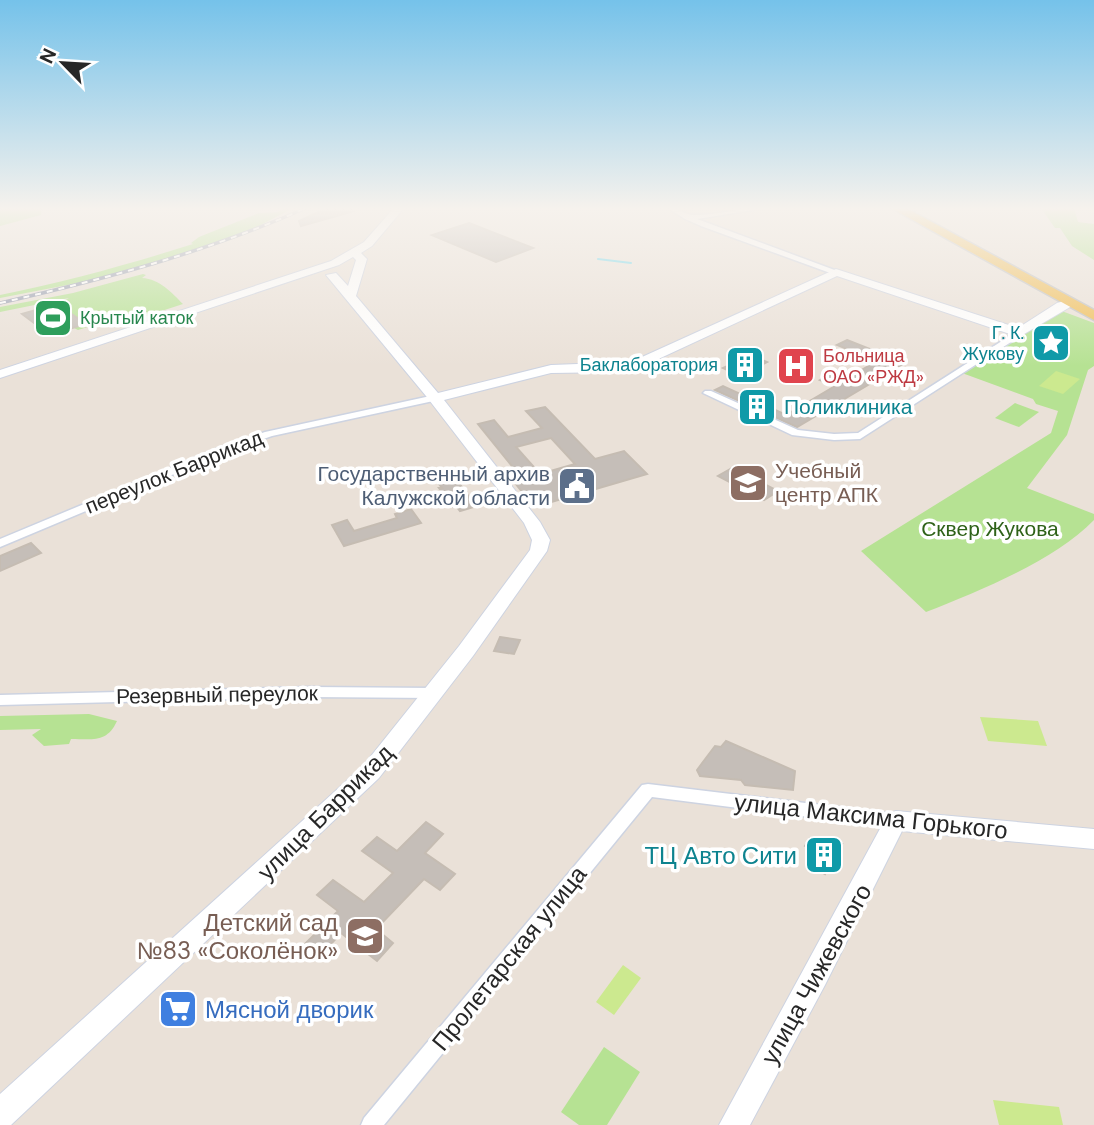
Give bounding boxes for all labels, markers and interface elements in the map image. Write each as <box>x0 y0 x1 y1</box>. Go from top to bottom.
north arrow <box>28 28 98 98</box>
text: N <box>34 44 62 68</box>
sports icon: Крытый каток <box>32 297 74 339</box>
place label: Крытый каток <box>80 306 193 330</box>
place label: Г. К. Жукову <box>962 321 1024 366</box>
place icon: Г. К. Жукову <box>1030 322 1072 364</box>
building icon: Баклаборатория <box>724 344 766 386</box>
place label: Больница ОАО «РЖД» <box>823 344 924 389</box>
hospital icon: Больница ОАО «РЖД» <box>775 345 817 387</box>
place label: Баклаборатория <box>580 353 718 377</box>
building icon: Поликлиника <box>736 386 778 428</box>
place label: Поликлиника <box>784 393 913 421</box>
street label: переулок Баррикад <box>81 424 267 520</box>
place label: Учебный центр АПК <box>775 457 879 509</box>
place label: Государственный архив Калужской области <box>318 460 550 512</box>
school or university icon: Учебный центр АПК <box>727 462 769 504</box>
public building icon: Государственный архив Калужской области <box>556 465 598 507</box>
park label: Сквер Жукова <box>921 515 1059 543</box>
street label: Резервный переулок <box>116 679 319 711</box>
street label: улица Баррикад <box>250 737 400 887</box>
street label: улица Максима Горького <box>733 786 1009 846</box>
building icon: ТЦ Авто Сити <box>803 834 845 876</box>
place label: ТЦ Авто Сити <box>644 840 797 871</box>
street label: Пролетарская улица <box>425 859 594 1057</box>
street label: улица Чижевского <box>754 878 878 1070</box>
place label: Детский сад №83 «Соколёнок» <box>137 907 338 966</box>
school or university icon: Детский сад №83 «Соколёнок» <box>344 915 386 957</box>
supermarket icon: Мясной дворик <box>157 988 199 1030</box>
place label: Мясной дворик <box>205 994 374 1025</box>

